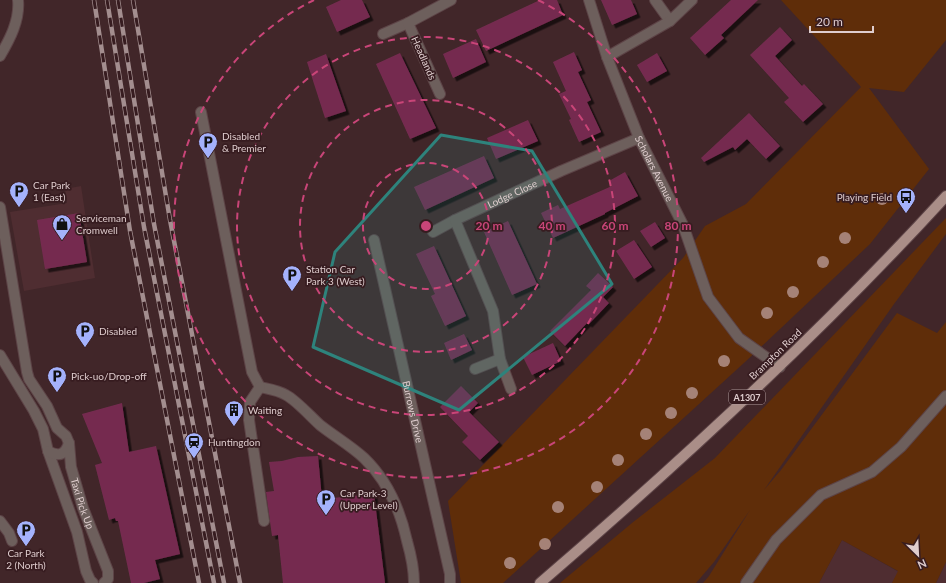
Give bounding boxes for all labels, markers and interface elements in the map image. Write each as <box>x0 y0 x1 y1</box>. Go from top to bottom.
scale bar <box>810 8 873 34</box>
text: 20 m <box>816 14 843 29</box>
street label: Headlands <box>409 34 439 82</box>
place label: Disabled & Premier <box>222 130 266 154</box>
parking icon: Disabled & Premier <box>197 131 219 159</box>
street label: Scholars Avenue <box>633 134 676 203</box>
street label: Lodge Close <box>485 177 539 210</box>
place label: Car Park 1 (East) <box>33 179 71 203</box>
parking icon: Car Park 1 (East) <box>8 180 30 208</box>
bus stop icon: Playing Field <box>895 186 917 214</box>
place label: Playing Field <box>837 191 892 203</box>
place label: Serviceman Cromwell <box>76 212 127 236</box>
shop icon: Serviceman Cromwell <box>51 213 73 241</box>
text: 20 m <box>476 218 502 233</box>
text: 40 m <box>539 218 565 233</box>
text: 60 m <box>602 218 628 233</box>
text: 80 m <box>665 218 691 233</box>
centre of rings <box>419 219 433 233</box>
place label: Station Car Park 3 (West) <box>306 263 365 287</box>
parking icon: Station Car Park 3 (West) <box>281 264 303 292</box>
parking icon: Disabled <box>74 320 96 348</box>
place label: Disabled <box>99 325 137 337</box>
street label: Brampton Road <box>746 326 804 382</box>
parking icon: Pick-uo/Drop-off <box>46 365 68 393</box>
place label: Pick-uo/Drop-off <box>71 370 147 382</box>
street label: Burrows Drive <box>400 379 426 444</box>
road number: A1307 <box>729 390 765 404</box>
building icon: Waiting <box>223 399 245 427</box>
place label: Waiting <box>248 404 282 416</box>
station icon: Huntingdon <box>183 431 205 459</box>
place label: Huntingdon <box>208 436 260 448</box>
street label: Taxi Pick Up <box>68 476 97 531</box>
place label: Car Park-3 (Upper Level) <box>340 487 398 511</box>
parking icon: Car Park-3 (Upper Level) <box>315 488 337 516</box>
parking icon: Car Park 2 (North) <box>15 519 37 547</box>
north arrow <box>898 535 938 575</box>
place label: Car Park 2 (North) <box>6 547 46 571</box>
text: N <box>916 557 929 572</box>

